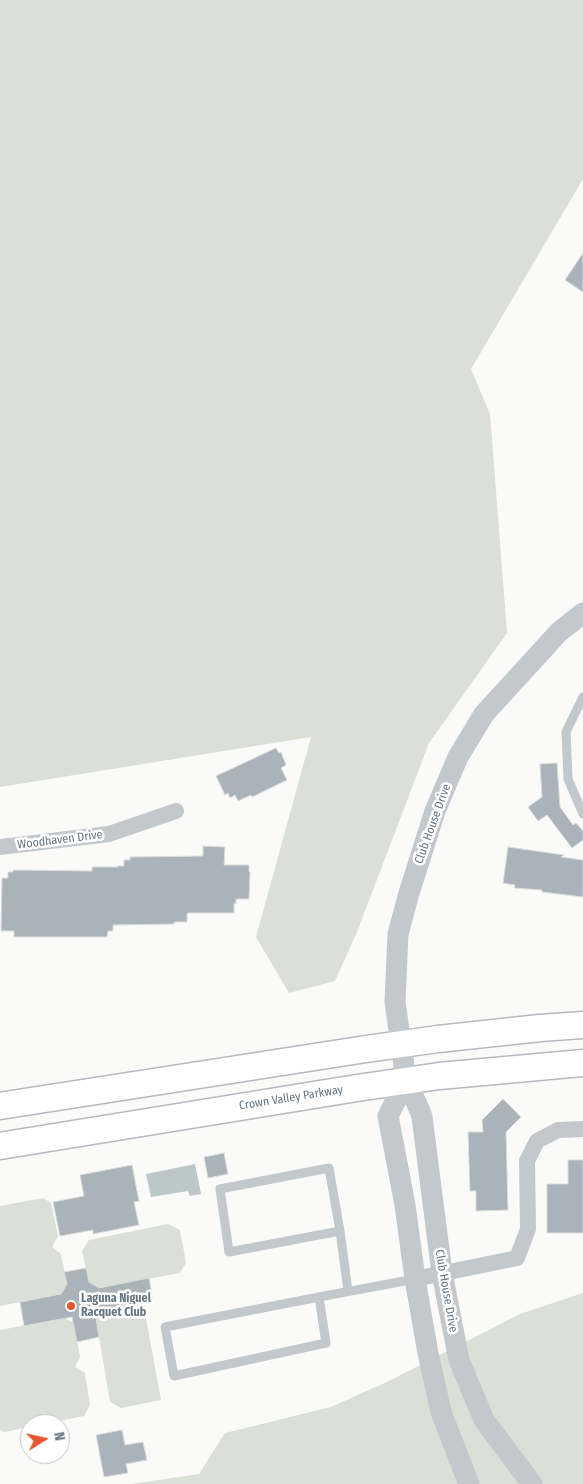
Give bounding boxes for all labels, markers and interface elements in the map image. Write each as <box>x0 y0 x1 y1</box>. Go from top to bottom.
street label: Club House Drive <box>412 782 454 866</box>
street label: Woodhaven Drive <box>17 828 103 852</box>
street label: Crown Valley Parkway <box>238 1083 344 1113</box>
street label: Club House Drive <box>432 1249 460 1333</box>
place label: Laguna Niguel Racquet Club <box>81 1292 151 1320</box>
marker: Laguna Niguel Racquet Club <box>65 1300 77 1312</box>
north arrow <box>20 1414 70 1464</box>
text: N <box>50 1431 68 1442</box>

